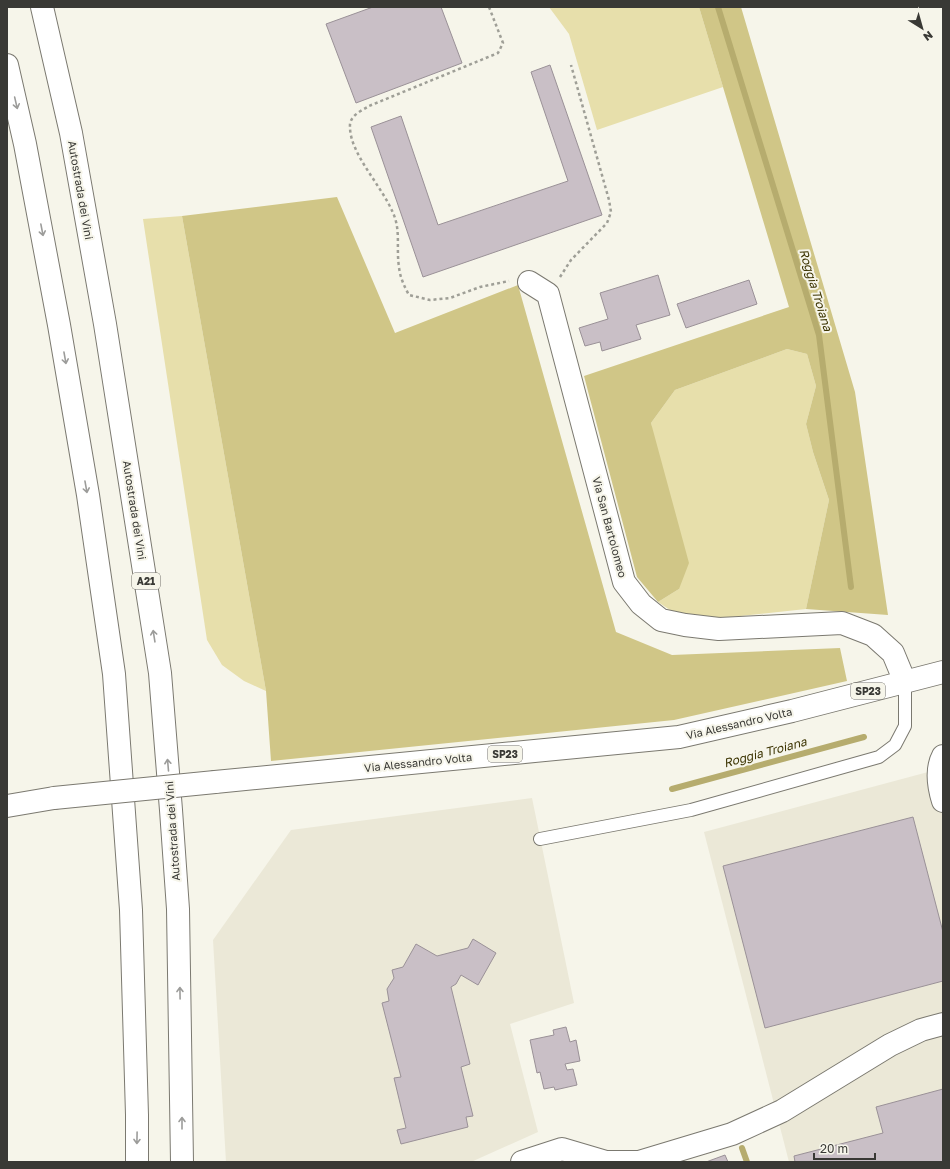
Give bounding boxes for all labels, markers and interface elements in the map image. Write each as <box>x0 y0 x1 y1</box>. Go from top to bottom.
north arrow <box>902 8 942 48</box>
text: N <box>921 29 936 44</box>
one-way arrow <box>12 96 20 109</box>
street label: Autostrada dei Vini <box>66 140 96 240</box>
one-way arrow <box>38 224 46 237</box>
water label: Roggia Troiana <box>796 247 836 334</box>
one-way arrow <box>61 351 69 364</box>
street label: Autostrada dei Vini <box>121 460 149 560</box>
street label: Via San Bartolomeo <box>590 475 630 579</box>
one-way arrow <box>83 480 91 493</box>
road number: A21 <box>132 573 160 589</box>
one-way arrow <box>150 630 158 643</box>
road number: SP23 <box>851 683 885 699</box>
street label: Via Alessandro Volta <box>685 704 793 742</box>
water label: Roggia Troiana <box>722 733 809 770</box>
road number: SP23 <box>488 746 522 762</box>
street label: Via Alessandro Volta <box>363 750 473 774</box>
one-way arrow <box>164 759 171 772</box>
street label: Autostrada dei Vini <box>162 781 182 881</box>
one-way arrow <box>176 987 184 1000</box>
one-way arrow <box>178 1117 186 1130</box>
one-way arrow <box>133 1131 141 1144</box>
scale bar <box>814 1135 875 1161</box>
text: 20 m <box>820 1141 848 1156</box>

